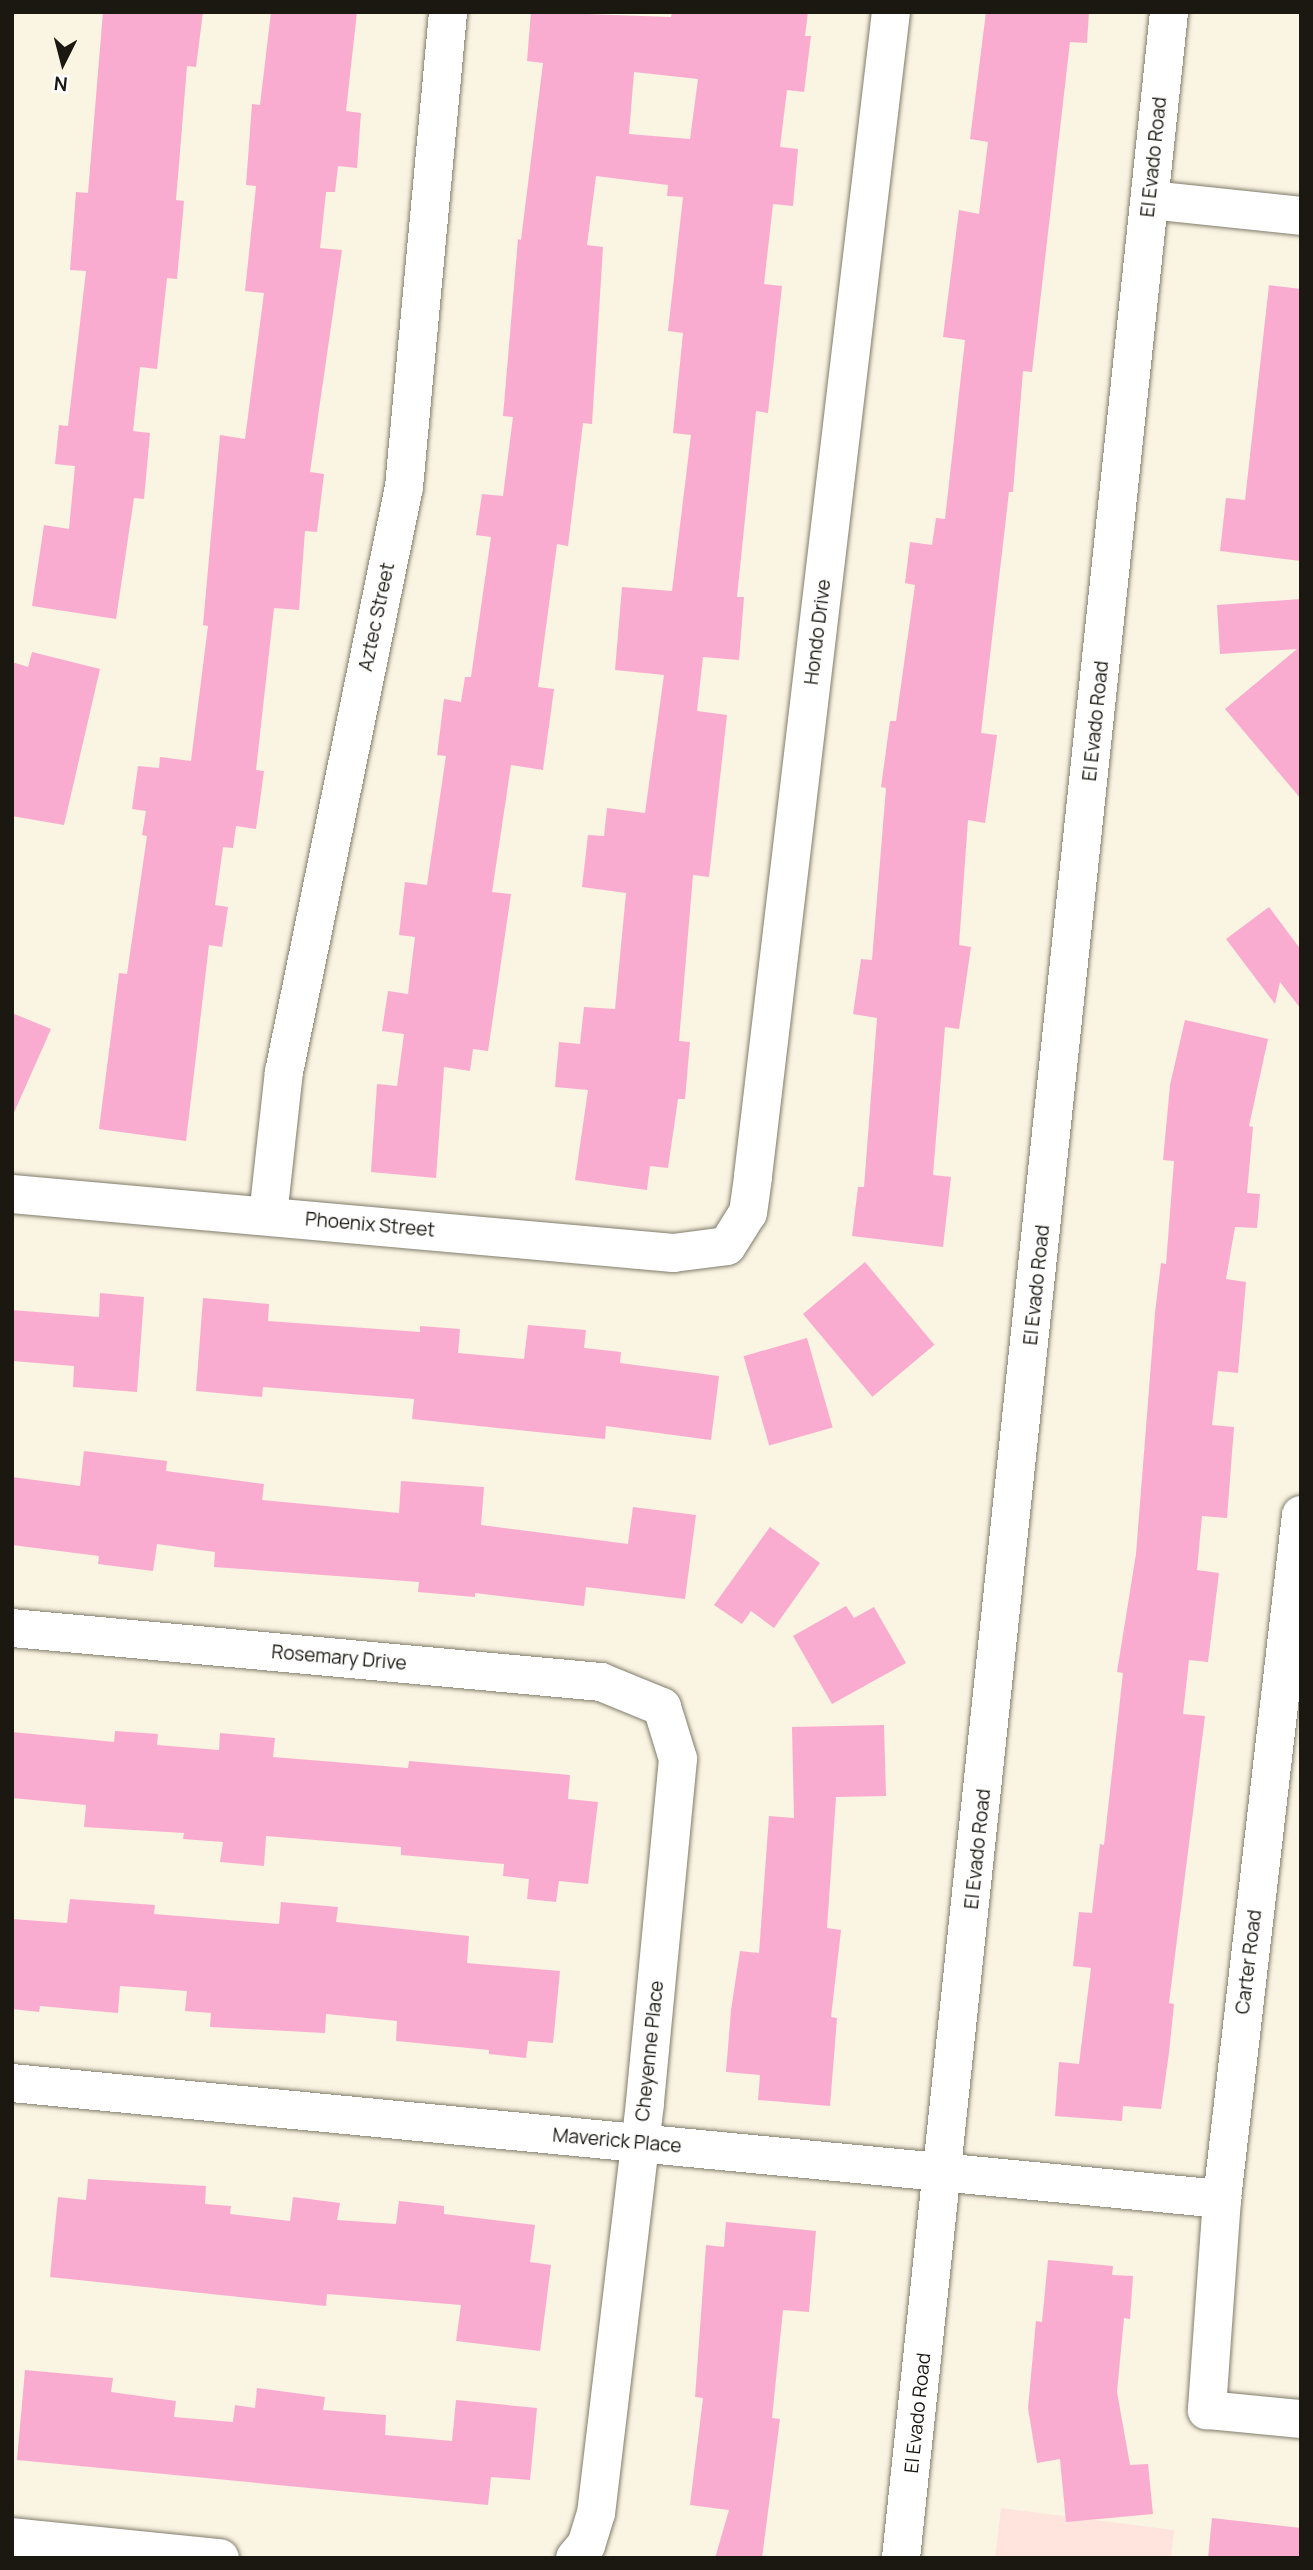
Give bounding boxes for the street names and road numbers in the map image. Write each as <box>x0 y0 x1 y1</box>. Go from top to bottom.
street label: El Evado Road <box>1136 96 1172 218</box>
street label: Aztec Street <box>354 561 400 673</box>
street label: Hondo Drive <box>800 578 836 686</box>
street label: El Evado Road <box>1078 660 1114 782</box>
street label: Phoenix Street <box>304 1208 436 1242</box>
street label: El Evado Road <box>1019 1224 1055 1346</box>
street label: Rosemary Drive <box>270 1641 408 1675</box>
street label: El Evado Road <box>960 1788 996 1910</box>
street label: Carter Road <box>1231 1908 1267 2016</box>
street label: Cheyenne Place <box>631 1979 669 2123</box>
street label: Maverick Place <box>552 2124 682 2158</box>
street label: El Evado Road <box>900 2352 936 2474</box>

